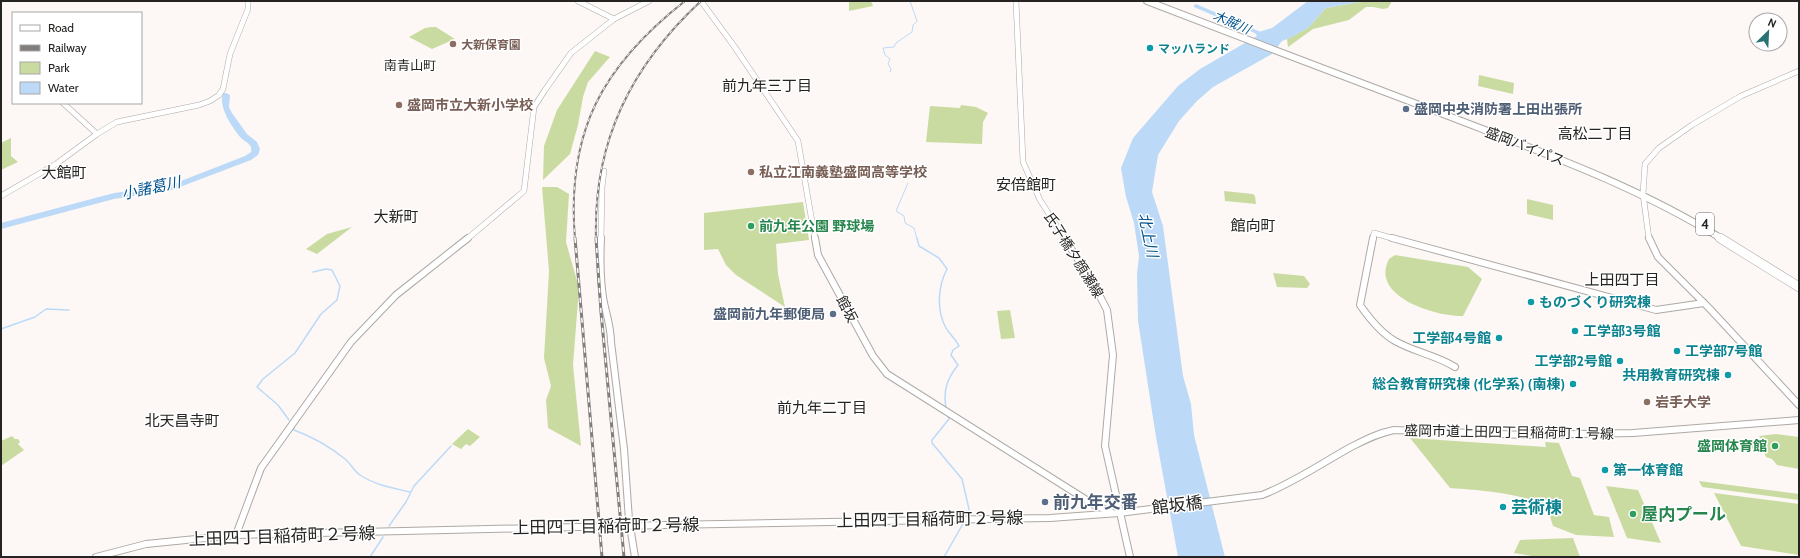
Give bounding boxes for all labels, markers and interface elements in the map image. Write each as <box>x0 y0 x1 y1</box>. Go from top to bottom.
water label: 木賊川 <box>1211 7 1255 38</box>
legend <box>12 12 142 104</box>
north arrow <box>1748 12 1788 52</box>
text: N <box>1766 15 1778 31</box>
text: Road <box>48 20 74 35</box>
place label: 大新保育園 <box>461 37 521 52</box>
marker: 大新保育園 <box>448 39 458 49</box>
text: Railway <box>48 40 86 55</box>
place label: マッハランド <box>1158 41 1230 56</box>
marker: マッハランド <box>1145 43 1155 53</box>
district label: 南青山町 <box>384 57 436 73</box>
text: Park <box>48 60 70 75</box>
district label: 前九年三丁目 <box>722 77 812 95</box>
text: Water <box>48 80 79 95</box>
place label: 盛岡市立大新小学校 <box>407 96 533 114</box>
marker: 盛岡市立大新小学校 <box>394 100 404 110</box>
place label: 盛岡中央消防署上田出張所 <box>1414 100 1582 118</box>
marker: 盛岡中央消防署上田出張所 <box>1401 104 1411 114</box>
street label: 盛岡バイパス <box>1483 123 1567 169</box>
district label: 高松二丁目 <box>1557 125 1633 143</box>
place label: 私立江南義塾盛岡高等学校 <box>759 163 927 181</box>
district label: 大館町 <box>41 164 87 182</box>
marker: 私立江南義塾盛岡高等学校 <box>746 167 756 177</box>
water label: 小諸葛川 <box>120 173 184 203</box>
district label: 安倍館町 <box>996 176 1056 194</box>
district label: 大新町 <box>373 208 419 226</box>
street label: 氏子橋夕顔瀬線 <box>1040 209 1108 301</box>
water label: 北上川 <box>1135 211 1162 261</box>
road number: 4 <box>1696 213 1714 235</box>
place label: 前九年公園 野球場 <box>759 217 874 235</box>
district label: 館向町 <box>1230 217 1276 235</box>
marker: 前九年公園 野球場 <box>746 221 756 231</box>
district label: 上田四丁目 <box>1584 271 1660 289</box>
street label: 館坂 <box>832 292 862 326</box>
place label: ものづくり研究棟 <box>1539 293 1651 311</box>
marker: ものづくり研究棟 <box>1526 297 1536 307</box>
place label: 盛岡前九年郵便局 <box>713 305 825 323</box>
marker: 盛岡前九年郵便局 <box>828 309 838 319</box>
place label: 工学部3号館 <box>1583 322 1661 340</box>
marker: 工学部3号館 <box>1570 326 1580 336</box>
place label: 工学部4号館 <box>1412 329 1491 347</box>
marker: 工学部4号館 <box>1494 333 1504 343</box>
place label: 工学部7号館 <box>1685 342 1762 360</box>
marker: 工学部7号館 <box>1672 346 1682 356</box>
place label: 工学部2号館 <box>1535 352 1612 370</box>
marker: 工学部2号館 <box>1615 356 1625 366</box>
place label: 共用教育研究棟 <box>1622 366 1720 384</box>
marker: 共用教育研究棟 <box>1723 370 1733 380</box>
place label: 総合教育研究棟 (化学系) (南棟) <box>1372 375 1565 393</box>
marker: 総合教育研究棟 (化学系) (南棟) <box>1568 379 1578 389</box>
place label: 岩手大学 <box>1655 393 1711 411</box>
marker: 岩手大学 <box>1642 397 1652 407</box>
district label: 前九年二丁目 <box>777 399 867 417</box>
district label: 北天昌寺町 <box>144 412 220 430</box>
street label: 盛岡市道上田四丁目稲荷町１号線 <box>1404 421 1614 443</box>
place label: 盛岡体育館 <box>1697 437 1767 455</box>
marker: 盛岡体育館 <box>1770 441 1780 451</box>
place label: 第一体育館 <box>1613 461 1683 479</box>
marker: 第一体育館 <box>1600 465 1610 475</box>
place label: 前九年交番 <box>1053 492 1138 512</box>
street label: 館坂橋 <box>1150 492 1204 518</box>
marker: 前九年交番 <box>1040 497 1050 507</box>
place label: 芸術棟 <box>1511 497 1562 517</box>
marker: 芸術棟 <box>1498 502 1508 512</box>
place label: 屋内プール <box>1641 504 1726 524</box>
street label: 上田四丁目稲荷町２号線 <box>836 507 1024 531</box>
marker: 屋内プール <box>1628 509 1638 519</box>
street label: 上田四丁目稲荷町２号線 <box>512 514 700 538</box>
street label: 上田四丁目稲荷町２号線 <box>188 523 376 549</box>

